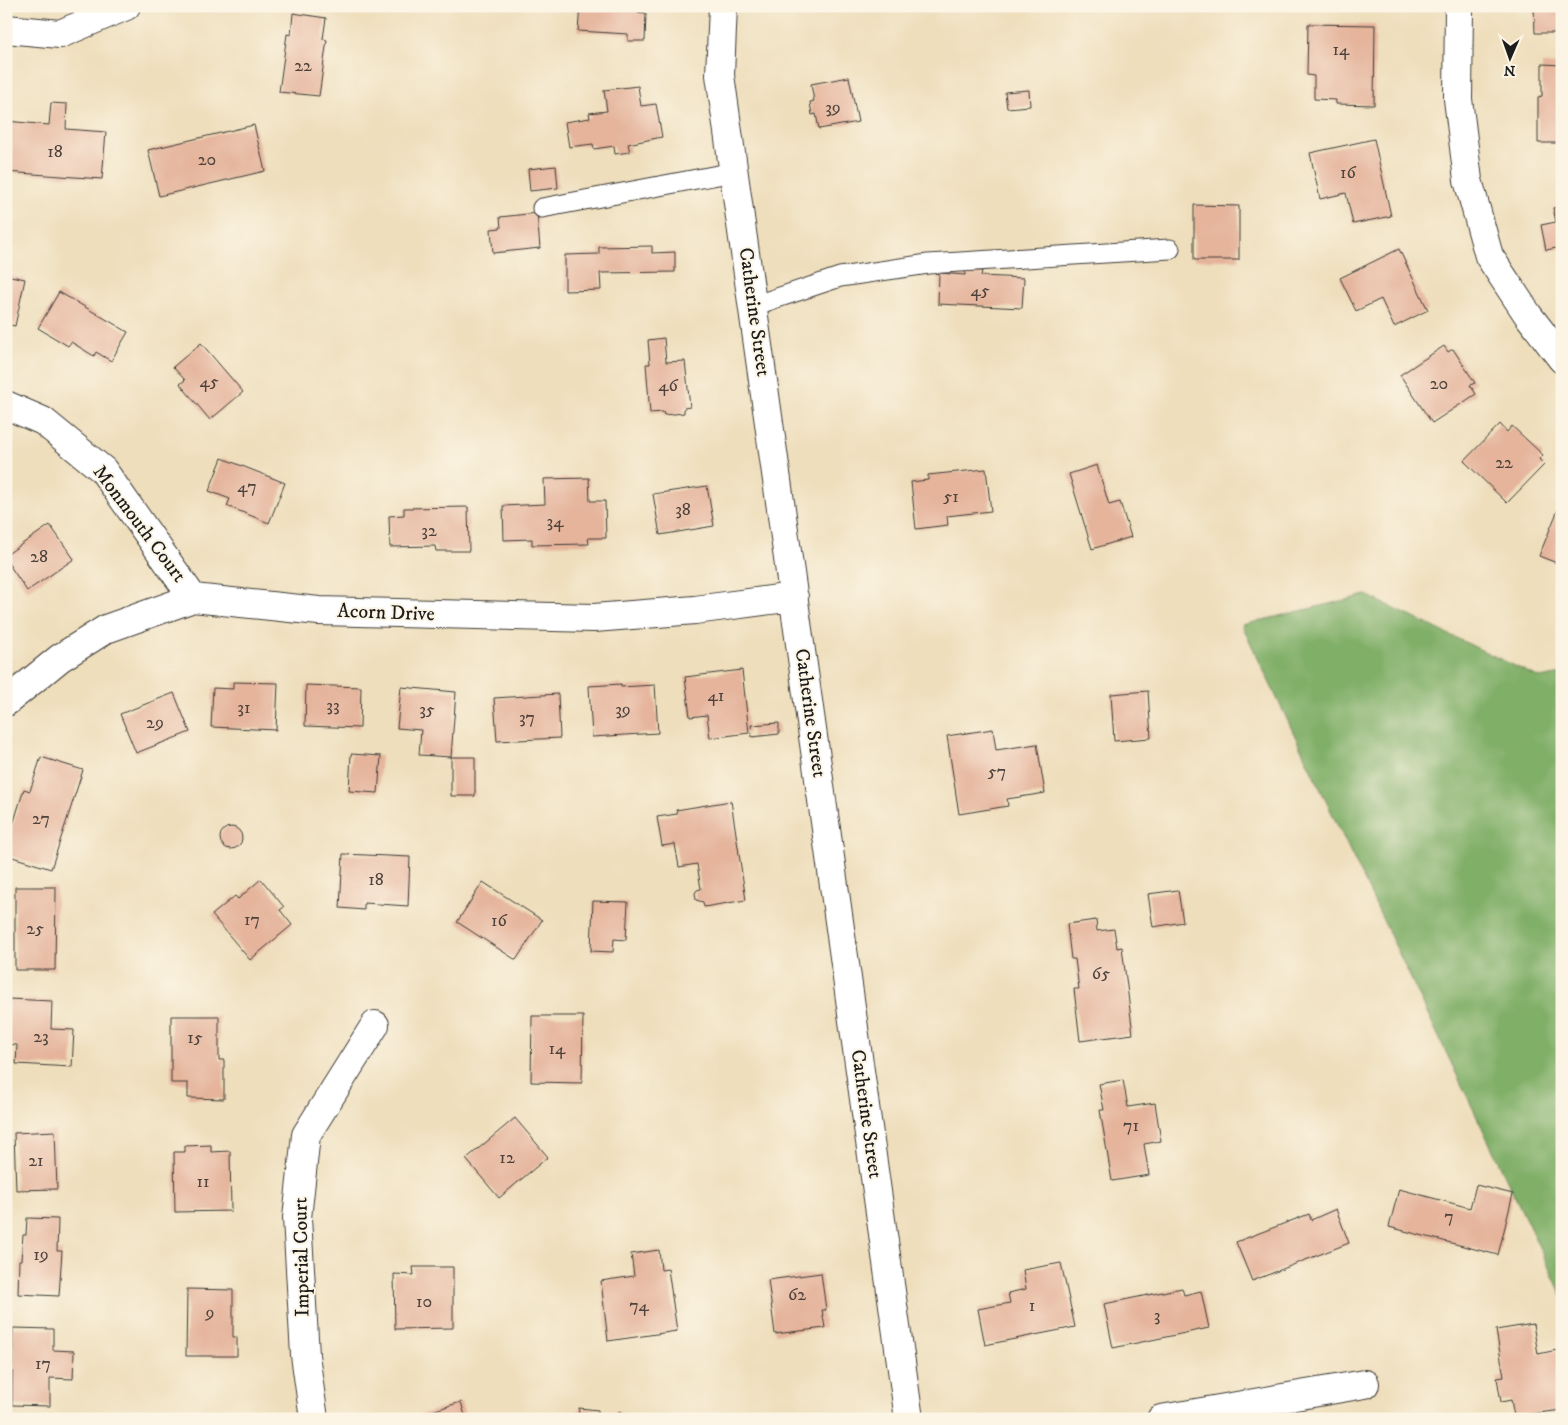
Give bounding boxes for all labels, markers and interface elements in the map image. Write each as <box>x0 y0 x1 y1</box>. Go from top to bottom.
north arrow <box>1486 32 1536 82</box>
house number: 14 <box>1333 39 1350 61</box>
house number: 22 <box>294 55 312 77</box>
text: N <box>1503 61 1516 79</box>
house number: 39 <box>825 97 841 119</box>
house number: 18 <box>47 141 63 163</box>
house number: 20 <box>198 149 216 171</box>
house number: 16 <box>1340 162 1357 184</box>
street label: Catherine Street <box>733 246 775 378</box>
house number: 45 <box>970 280 990 302</box>
house number: 45 <box>199 371 219 393</box>
house number: 20 <box>1430 373 1448 395</box>
house number: 46 <box>658 375 678 397</box>
house number: 22 <box>1495 452 1513 474</box>
street label: Monmouth Court <box>87 460 191 588</box>
house number: 47 <box>237 476 257 498</box>
house number: 51 <box>943 486 959 508</box>
house number: 38 <box>675 499 691 521</box>
house number: 34 <box>546 511 564 533</box>
house number: 32 <box>421 520 437 542</box>
house number: 28 <box>30 546 48 568</box>
street label: Acorn Drive <box>337 599 435 627</box>
street label: Catherine Street <box>789 647 831 779</box>
house number: 41 <box>708 685 724 707</box>
house number: 33 <box>326 695 340 717</box>
house number: 31 <box>237 697 251 719</box>
house number: 35 <box>419 699 435 721</box>
house number: 39 <box>615 699 631 721</box>
house number: 37 <box>519 707 535 729</box>
house number: 29 <box>146 712 164 734</box>
house number: 57 <box>988 761 1006 783</box>
house number: 27 <box>32 808 50 830</box>
house number: 18 <box>368 869 384 891</box>
house number: 17 <box>244 909 260 931</box>
house number: 16 <box>491 910 508 932</box>
house number: 25 <box>26 918 44 940</box>
house number: 65 <box>1092 963 1110 985</box>
house number: 23 <box>33 1026 49 1048</box>
house number: 15 <box>187 1027 203 1049</box>
house number: 14 <box>549 1038 566 1060</box>
street label: Catherine Street <box>845 1048 887 1180</box>
house number: 71 <box>1123 1115 1139 1137</box>
house number: 12 <box>499 1147 515 1169</box>
house number: 21 <box>28 1150 44 1172</box>
house number: 11 <box>196 1171 210 1193</box>
street label: Imperial Court <box>288 1197 316 1317</box>
house number: 7 <box>1444 1206 1454 1228</box>
house number: 19 <box>33 1244 49 1266</box>
house number: 62 <box>788 1284 806 1306</box>
house number: 10 <box>416 1291 432 1313</box>
house number: 74 <box>629 1295 649 1317</box>
house number: 1 <box>1029 1295 1035 1317</box>
house number: 9 <box>205 1302 214 1324</box>
house number: 3 <box>1154 1305 1160 1327</box>
house number: 17 <box>35 1353 51 1375</box>

